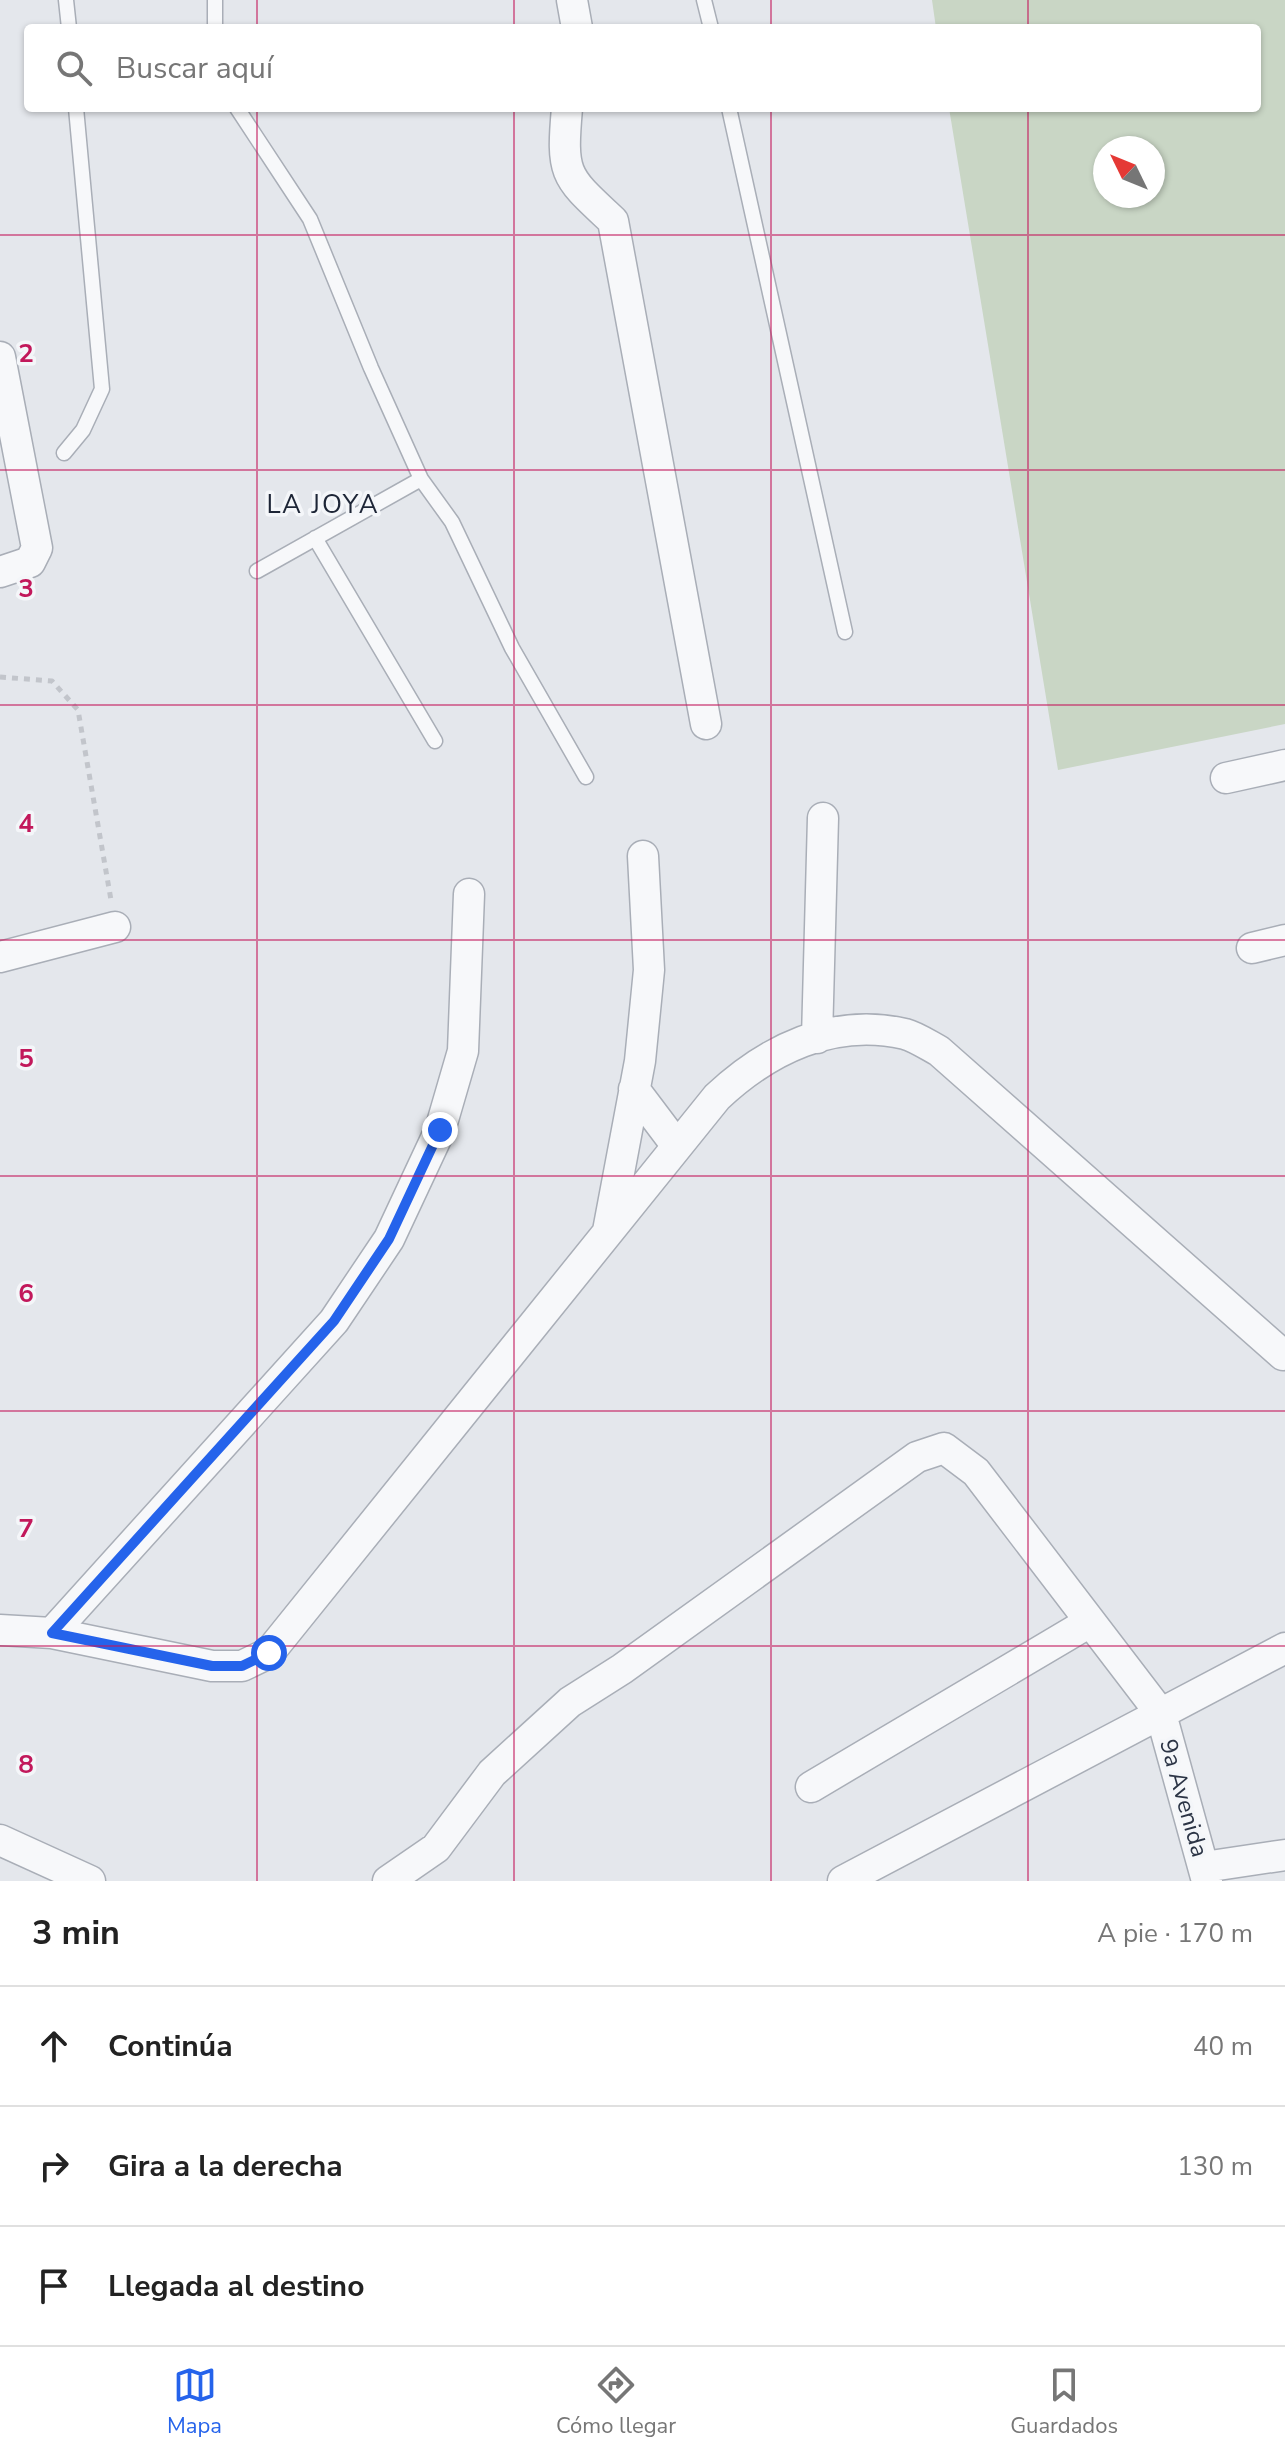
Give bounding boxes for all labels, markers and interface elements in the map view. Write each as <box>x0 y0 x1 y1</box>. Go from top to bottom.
search box <box>24 24 1261 112</box>
icon: search <box>52 46 96 90</box>
text: Buscar aquí <box>116 48 273 89</box>
north arrow <box>1093 136 1165 208</box>
text: 2 <box>18 336 34 371</box>
district label: LA JOYA <box>266 487 380 522</box>
text: 3 <box>18 571 34 606</box>
text: 4 <box>18 806 34 841</box>
text: 5 <box>18 1041 34 1076</box>
route end <box>422 1112 458 1148</box>
text: 6 <box>18 1276 34 1311</box>
text: 7 <box>18 1511 34 1546</box>
route start <box>251 1635 287 1671</box>
street label: 9a Avenida <box>1152 1735 1216 1861</box>
text: 8 <box>18 1747 34 1782</box>
text: 3 min <box>32 1910 120 1956</box>
text: A pie · 170 m <box>1097 1916 1253 1951</box>
icon: ahead <box>32 2024 76 2068</box>
text: Continúa <box>108 2026 233 2067</box>
text: 40 m <box>1193 2029 1253 2064</box>
icon: right <box>32 2144 76 2188</box>
text: Gira a la derecha <box>108 2146 343 2187</box>
text: 130 m <box>1177 2149 1253 2184</box>
icon: arrive <box>32 2264 76 2308</box>
text: Llegada al destino <box>108 2266 364 2307</box>
tab: Mapa <box>167 2363 222 2441</box>
tab: Cómo llegar <box>556 2363 676 2441</box>
tab: Guardados <box>1010 2363 1118 2441</box>

